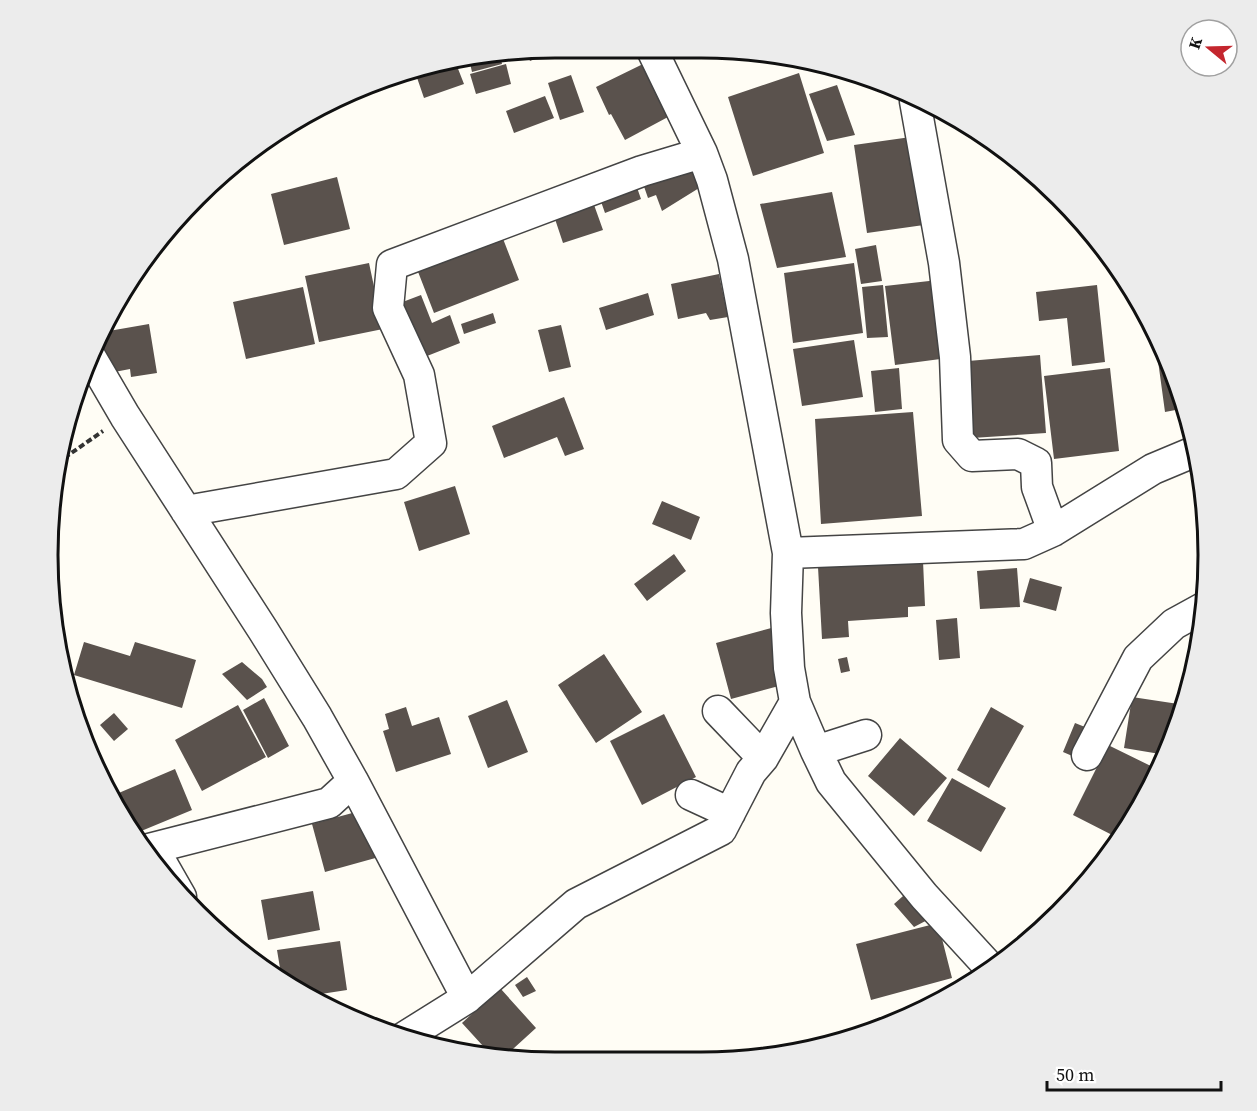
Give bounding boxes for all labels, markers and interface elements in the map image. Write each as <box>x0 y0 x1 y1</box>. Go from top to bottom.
north arrow <box>1179 18 1239 78</box>
text: K <box>1183 33 1207 52</box>
scale bar <box>1047 1054 1221 1092</box>
text: 50 m <box>1056 1062 1094 1087</box>

